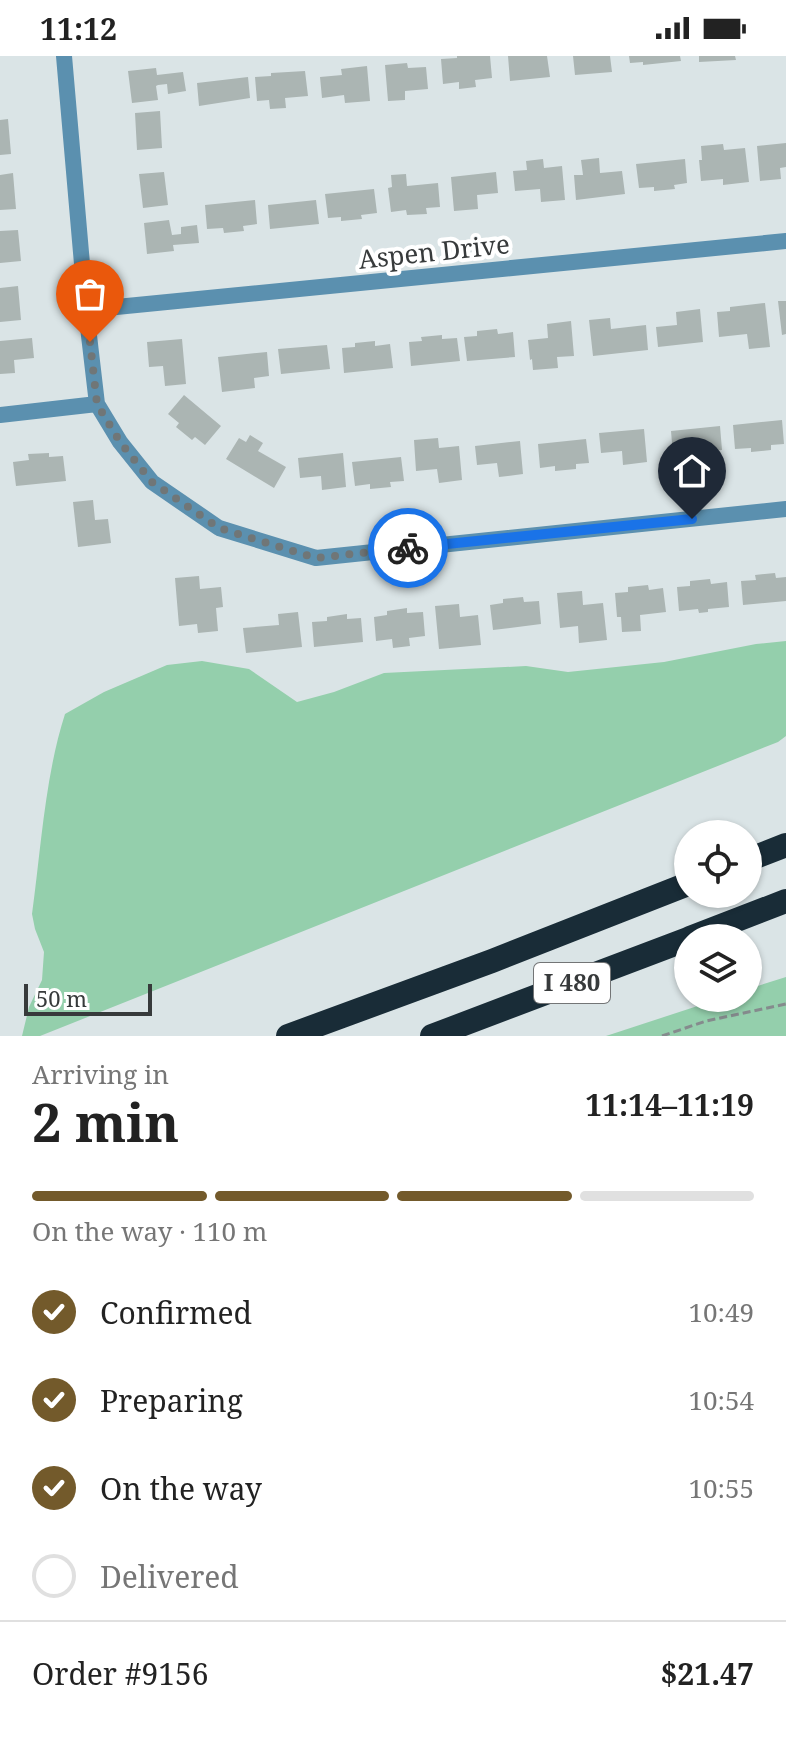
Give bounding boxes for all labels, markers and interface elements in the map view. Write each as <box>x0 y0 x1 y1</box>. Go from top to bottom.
text: 11:12 <box>40 8 117 49</box>
street label: Aspen Drive <box>356 225 511 277</box>
pin <box>56 260 124 342</box>
icon: bag <box>68 272 112 316</box>
pin <box>658 437 726 519</box>
icon: home <box>670 449 714 493</box>
courier <box>368 508 448 588</box>
icon: bike <box>386 526 430 570</box>
map controls <box>674 820 762 1012</box>
button: locate <box>674 820 762 908</box>
button: layers <box>674 924 762 1012</box>
road number: I 480 <box>534 963 610 1003</box>
scale bar <box>24 980 152 1016</box>
text: 50 m <box>36 983 87 1013</box>
text: Arriving in <box>32 1056 169 1092</box>
text: 11:14–11:19 <box>585 1084 754 1125</box>
text: 2 min <box>32 1086 179 1157</box>
text: On the way · 110 m <box>32 1213 267 1249</box>
icon: check <box>32 1290 76 1334</box>
text: Confirmed <box>100 1292 252 1333</box>
text: 10:49 <box>688 1294 754 1330</box>
icon: check <box>32 1378 76 1422</box>
text: Preparing <box>100 1380 243 1421</box>
text: 10:54 <box>688 1382 754 1418</box>
icon: check <box>32 1466 76 1510</box>
text: On the way <box>100 1468 262 1509</box>
text: 10:55 <box>688 1470 754 1506</box>
text: Delivered <box>100 1556 239 1597</box>
text: Order #9156 <box>32 1653 209 1694</box>
text: $21.47 <box>660 1653 754 1694</box>

